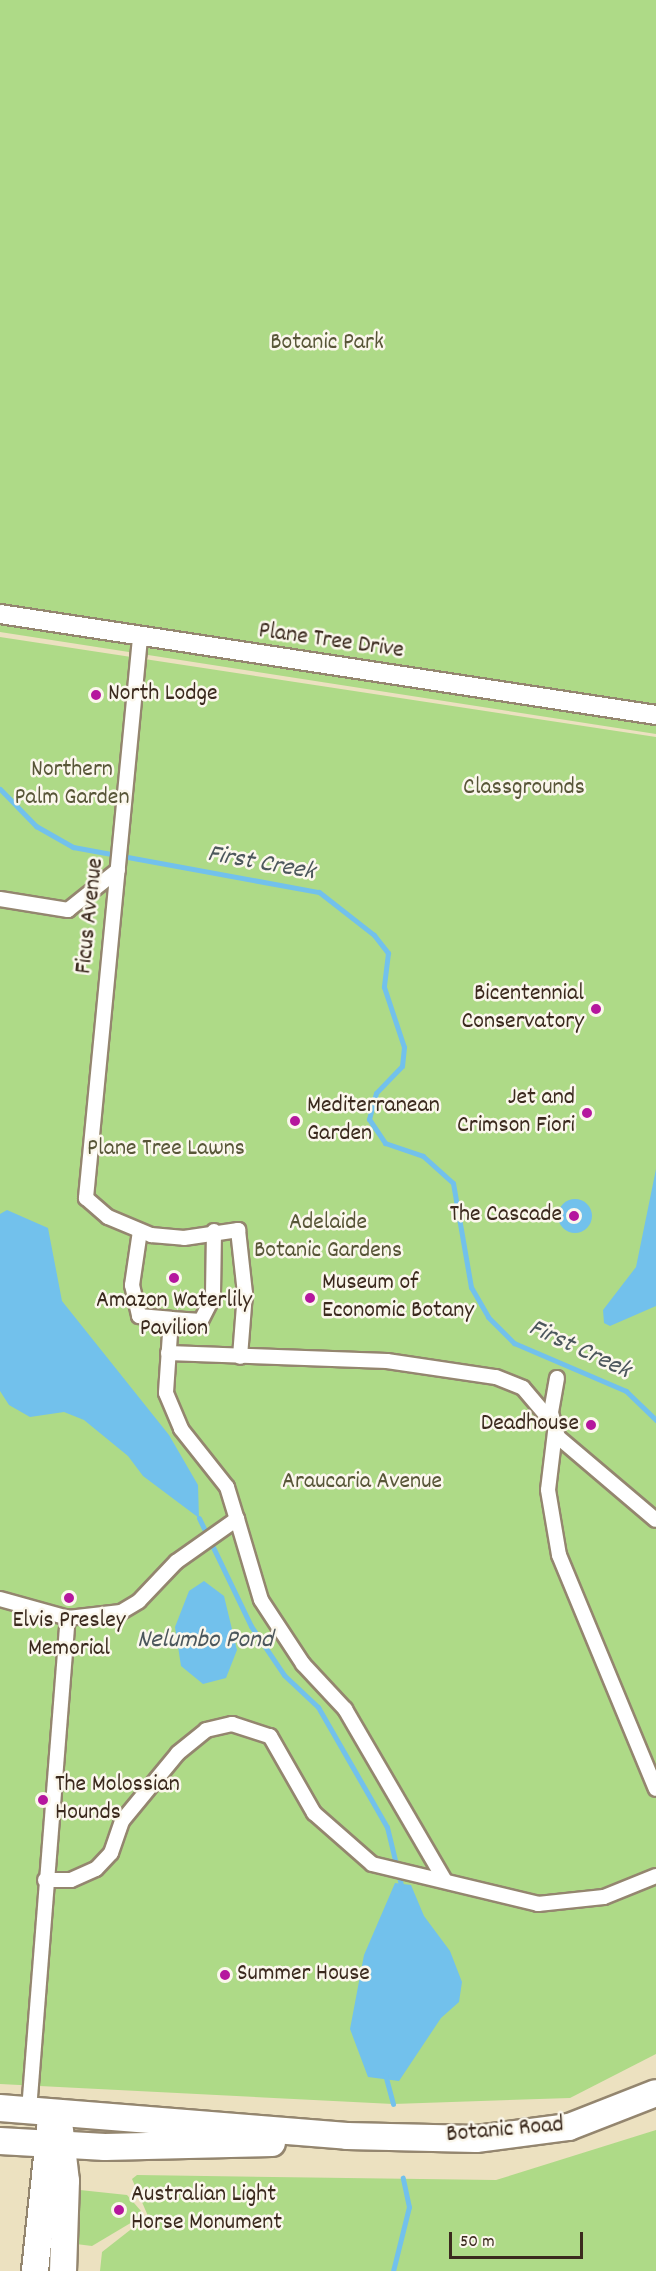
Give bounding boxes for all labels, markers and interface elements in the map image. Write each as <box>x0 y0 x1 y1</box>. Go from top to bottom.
park label: Botanic Park <box>270 330 384 358</box>
street label: Plane Tree Drive <box>257 618 405 666</box>
place label: North Lodge <box>108 681 218 709</box>
marker: North Lodge <box>89 688 103 702</box>
park label: Northern Palm Garden <box>14 757 130 813</box>
park label: Classgrounds <box>463 775 585 803</box>
water label: First Creek <box>205 839 317 889</box>
street label: Ficus Avenue <box>71 857 111 975</box>
place label: Bicentennial Conservatory <box>461 981 584 1037</box>
marker: Bicentennial Conservatory <box>589 1002 603 1016</box>
place label: Jet and Crimson Fiori <box>457 1085 575 1141</box>
place label: Mediterranean Garden <box>307 1093 440 1149</box>
marker: Jet and Crimson Fiori <box>580 1106 594 1120</box>
marker: Mediterranean Garden <box>288 1114 302 1128</box>
park label: Plane Tree Lawns <box>87 1136 245 1164</box>
place label: The Cascade <box>449 1202 562 1230</box>
marker: The Cascade <box>567 1209 581 1223</box>
park label: Adelaide Botanic Gardens <box>254 1210 402 1266</box>
place label: Museum of Economic Botany <box>322 1270 474 1326</box>
marker: Amazon Waterlily Pavilion <box>167 1271 181 1285</box>
place label: Amazon Waterlily Pavilion <box>96 1288 252 1344</box>
marker: Museum of Economic Botany <box>303 1291 317 1305</box>
water label: First Creek <box>523 1313 635 1387</box>
place label: Deadhouse <box>481 1411 579 1439</box>
marker: Deadhouse <box>584 1418 598 1432</box>
park label: Araucaria Avenue <box>282 1469 442 1497</box>
marker: Elvis Presley Memorial <box>62 1591 76 1605</box>
place label: Elvis Presley Memorial <box>12 1608 126 1664</box>
water label: Nelumbo Pond <box>137 1625 273 1657</box>
place label: The Molossian Hounds <box>55 1772 180 1828</box>
marker: The Molossian Hounds <box>36 1793 50 1807</box>
place label: Summer House <box>237 1961 370 1989</box>
marker: Summer House <box>218 1968 232 1982</box>
street label: Botanic Road <box>445 2112 565 2150</box>
place label: Australian Light Horse Monument <box>131 2182 282 2238</box>
marker: Australian Light Horse Monument <box>112 2203 126 2217</box>
scale bar <box>452 2220 586 2258</box>
text: 50 m <box>460 2230 495 2255</box>

